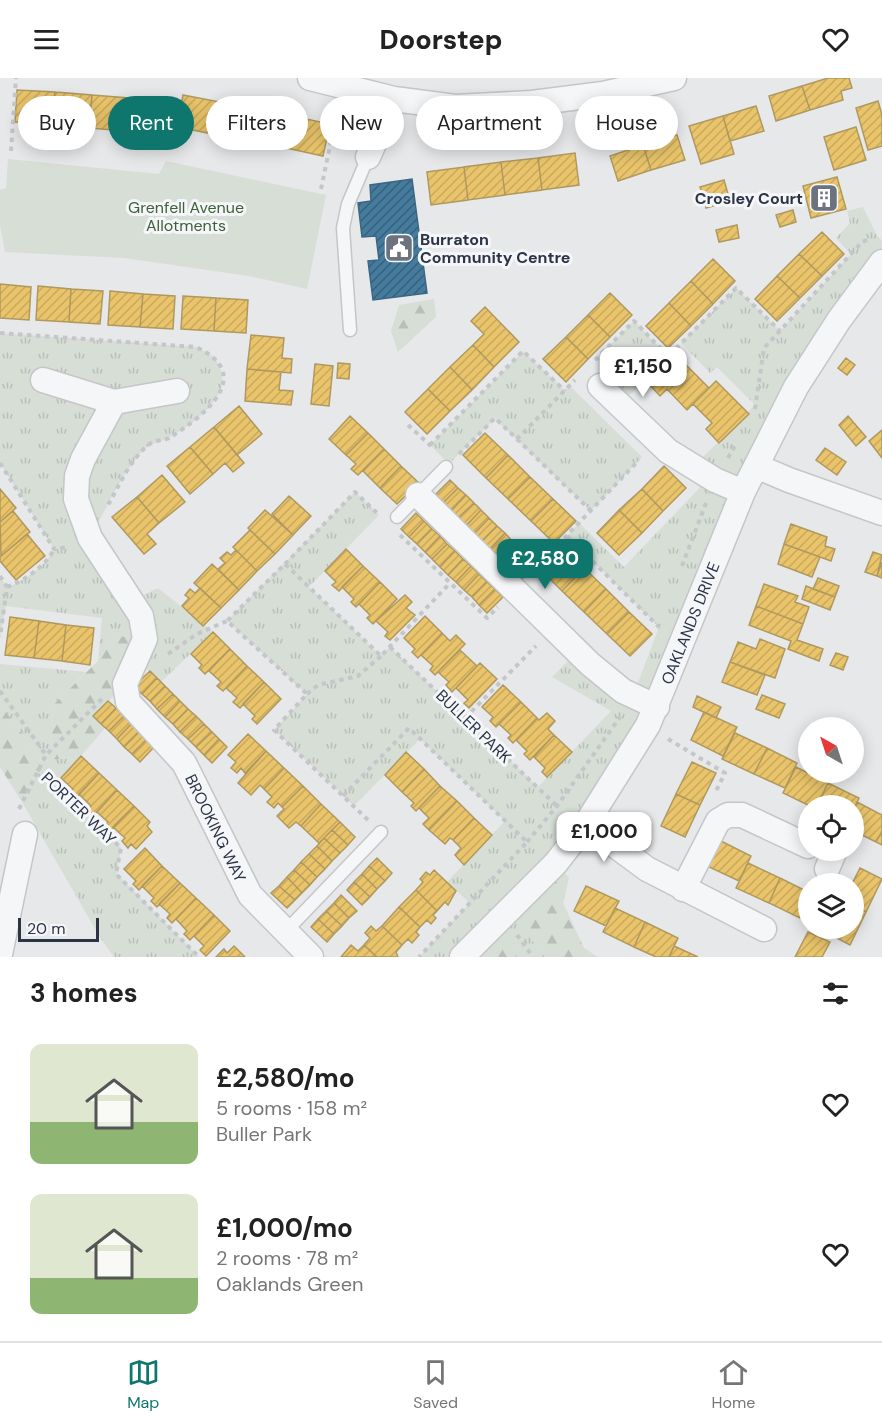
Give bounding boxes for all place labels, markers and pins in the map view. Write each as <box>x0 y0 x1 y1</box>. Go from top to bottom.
building icon: Crosley Court <box>808 182 840 214</box>
place label: Crosley Court <box>695 188 803 209</box>
place label: Burraton Community Centre <box>420 229 570 268</box>
public building icon: Burraton Community Centre <box>383 232 415 264</box>
pin: £1,150 <box>594 347 692 398</box>
pin: £2,580 <box>496 539 594 590</box>
pin: £1,000 <box>555 812 653 863</box>

